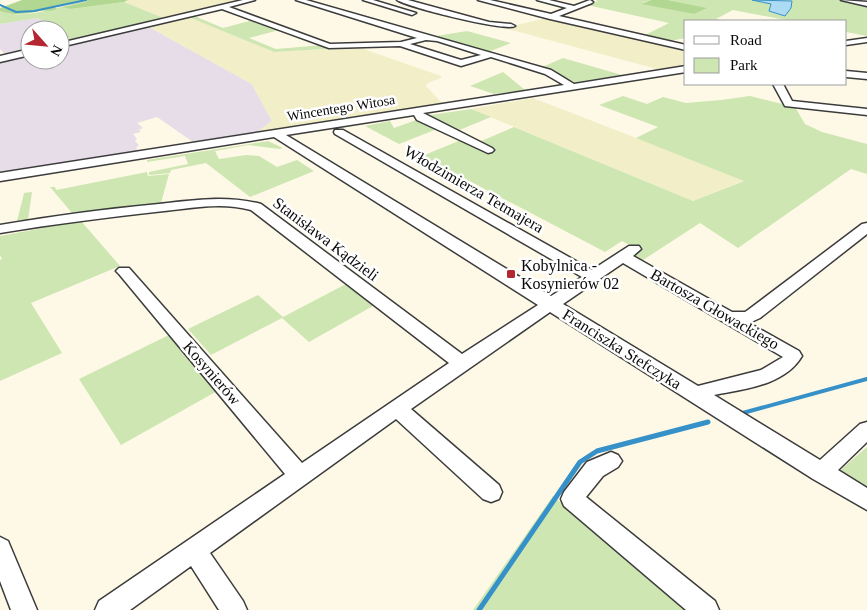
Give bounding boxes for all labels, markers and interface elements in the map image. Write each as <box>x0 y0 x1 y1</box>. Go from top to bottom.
north arrow <box>20 20 70 70</box>
legend <box>684 20 847 85</box>
text: Road <box>730 32 762 48</box>
text: N <box>47 43 65 59</box>
text: Park <box>730 57 758 73</box>
street label: Wincentego Witosa <box>286 92 397 124</box>
street label: Włodzimierza Tetmajera <box>401 142 547 237</box>
street label: Stanisława Kądzieli <box>269 194 382 285</box>
place label: Kobylnica - Kosynierów 02 <box>521 257 619 293</box>
street label: Bartosza Głowackiego <box>647 265 782 354</box>
marker: Kobylnica - Kosynierów 02 <box>505 268 517 280</box>
street label: Franciszka Stefczyka <box>559 306 684 393</box>
street label: Kosynierów <box>179 338 244 409</box>

